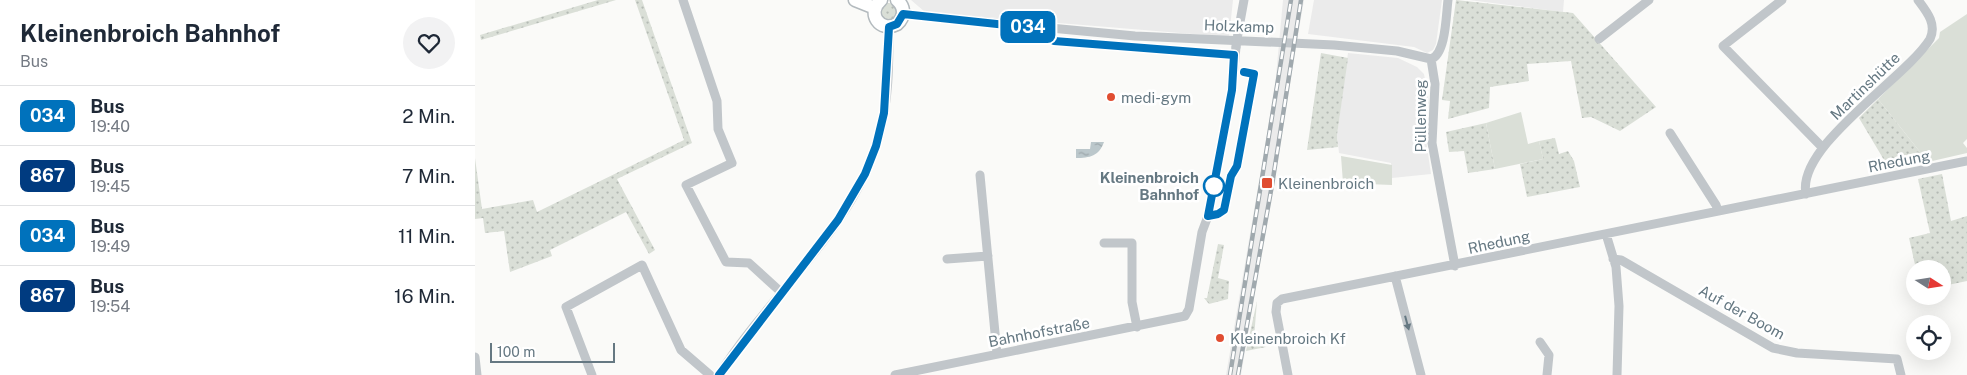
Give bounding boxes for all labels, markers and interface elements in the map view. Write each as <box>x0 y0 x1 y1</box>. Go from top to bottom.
line badge: 034 <box>999 11 1057 43</box>
text: 034 <box>1010 16 1046 37</box>
street label: Holzkamp <box>1204 16 1274 36</box>
button: heart <box>403 17 455 69</box>
text: Kleinenbroich Bahnhof <box>20 19 280 47</box>
street label: Martinshütte <box>1827 49 1903 123</box>
text: Bus <box>20 52 48 71</box>
street label: Püllenweg <box>1412 79 1429 153</box>
place label: medi-gym <box>1121 89 1191 106</box>
marker: medi-gym <box>1105 91 1117 103</box>
text: Bus <box>90 95 125 117</box>
text: 034 <box>30 105 65 126</box>
text: 2 Min. <box>402 105 455 127</box>
text: 19:40 <box>90 117 130 136</box>
street label: Rhedung <box>1866 147 1932 175</box>
text: Bus <box>90 155 124 177</box>
text: 867 <box>30 165 65 186</box>
text: 7 Min. <box>402 165 455 187</box>
place label: Kleinenbroich Bahnhof <box>1100 169 1199 203</box>
marker: Kleinenbroich Bahnhof <box>1203 175 1225 197</box>
place label: Kleinenbroich <box>1278 175 1374 192</box>
marker: Kleinenbroich <box>1260 176 1274 190</box>
text: 19:45 <box>90 177 130 196</box>
text: Bus <box>90 215 125 237</box>
text: 034 <box>30 225 65 246</box>
text: 11 Min. <box>398 225 455 247</box>
street label: Rhedung <box>1466 227 1532 257</box>
text: 19:49 <box>90 237 130 256</box>
north arrow <box>1906 260 1951 305</box>
map controls <box>1906 260 1951 360</box>
text: Bus <box>90 275 124 297</box>
street label: Auf der Boom <box>1696 281 1788 343</box>
text: 867 <box>30 285 65 306</box>
text: 16 Min. <box>394 285 455 307</box>
text: 19:54 <box>90 297 130 316</box>
street label: Bahnhofstraße <box>987 314 1091 350</box>
button: locate <box>1906 315 1951 360</box>
one-way arrow <box>1404 316 1412 331</box>
place label: Kleinenbroich Kf <box>1230 330 1346 347</box>
marker: Kleinenbroich Kf <box>1214 332 1226 344</box>
scale bar <box>490 340 615 363</box>
text: 100 m <box>497 344 535 360</box>

